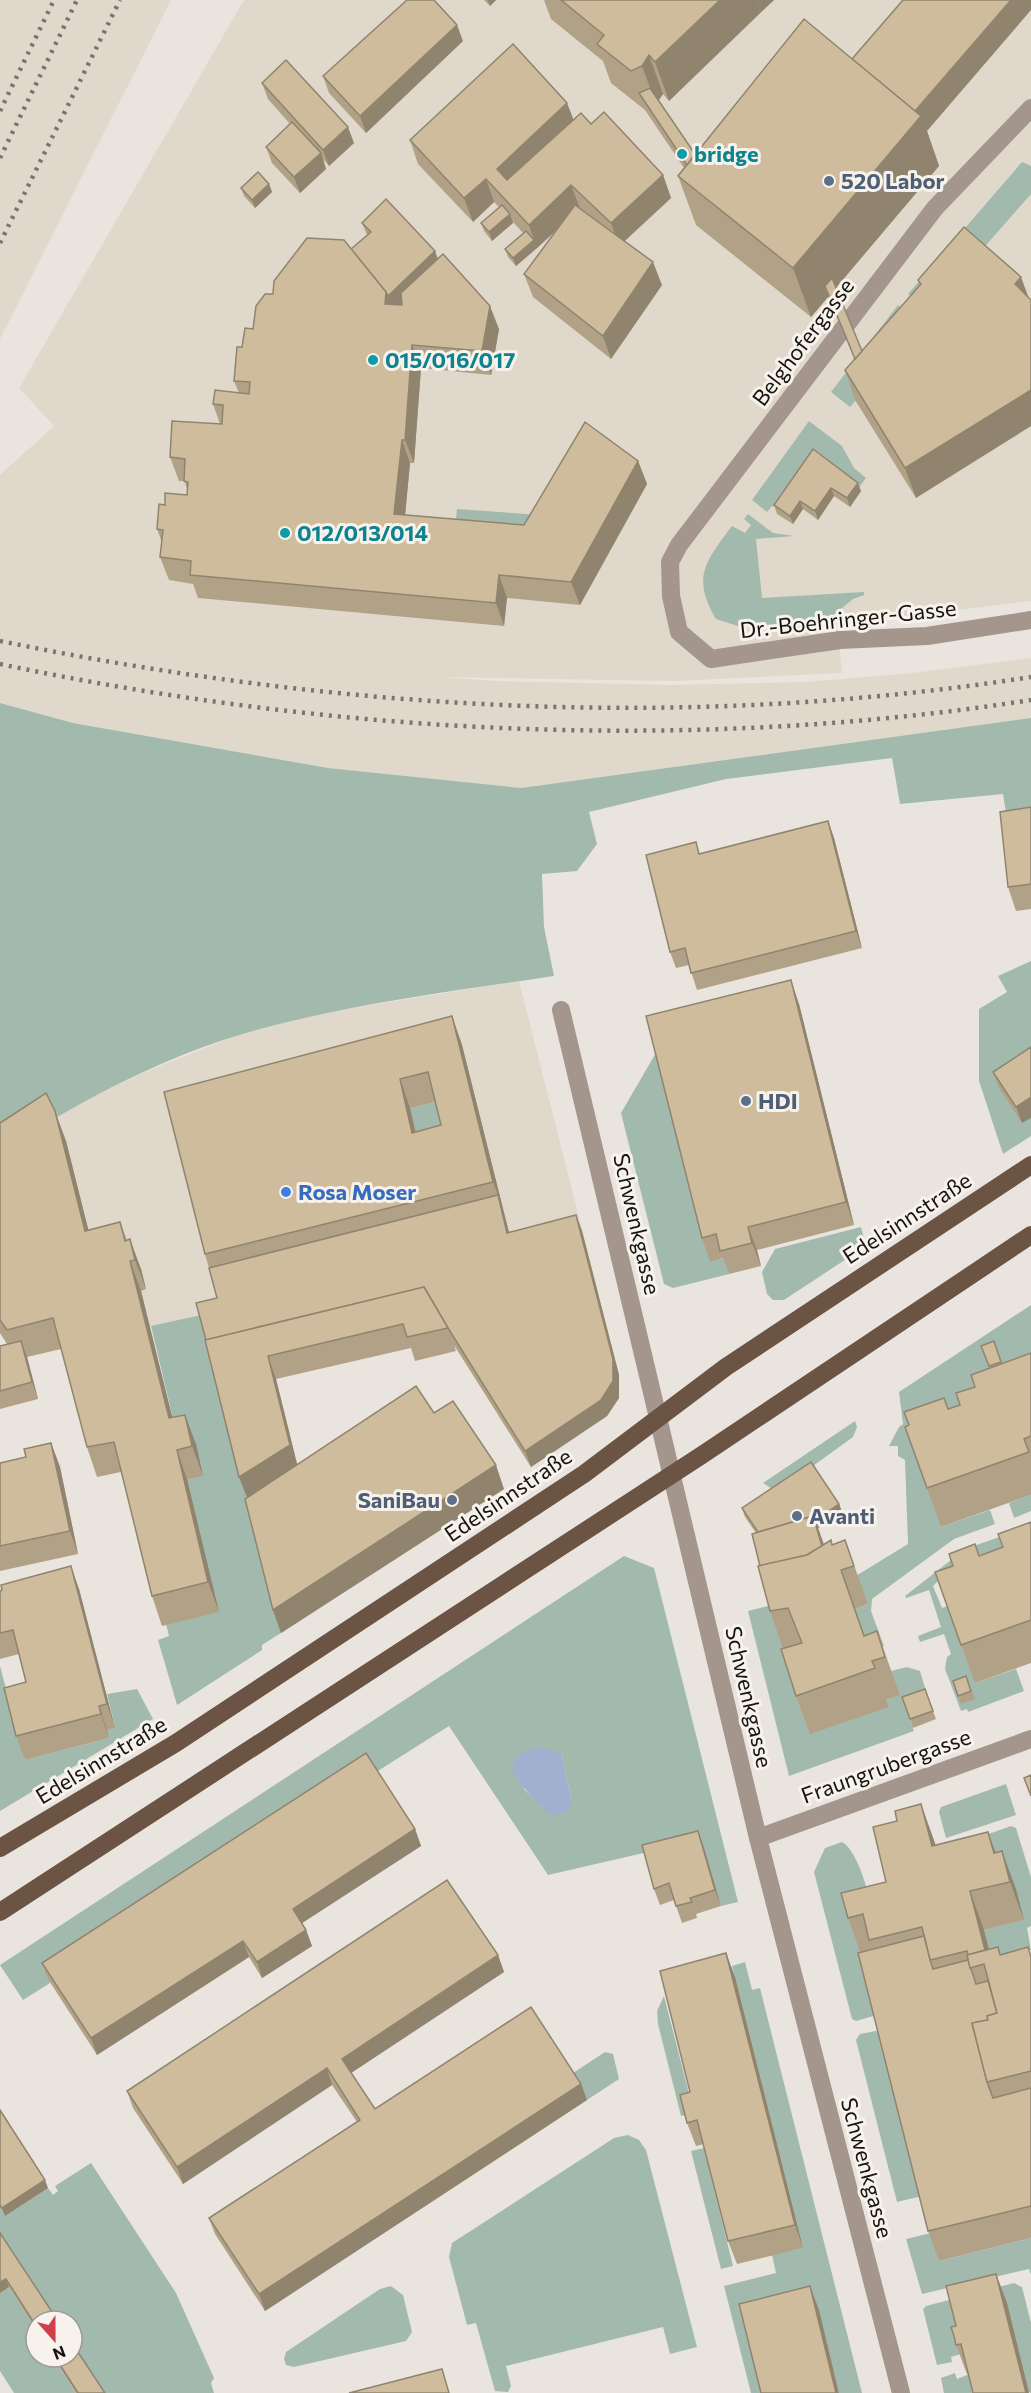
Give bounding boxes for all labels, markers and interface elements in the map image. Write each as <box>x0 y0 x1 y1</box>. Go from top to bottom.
place label: bridge <box>694 140 759 167</box>
marker: bridge <box>675 147 689 161</box>
place label: 520 Labor <box>841 167 945 194</box>
marker: 520 Labor <box>822 174 836 188</box>
street label: Belghofergasse <box>746 273 859 411</box>
place label: 015/016/017 <box>385 346 515 373</box>
marker: 015/016/017 <box>366 353 380 367</box>
place label: 012/013/014 <box>297 519 428 546</box>
marker: 012/013/014 <box>278 526 292 540</box>
street label: Dr.-Boehringer-Gasse <box>738 594 958 643</box>
place label: HDI <box>758 1087 798 1114</box>
marker: HDI <box>739 1094 753 1108</box>
street label: Schwenkgasse <box>608 1151 667 1297</box>
street label: Edelsinnstraße <box>837 1166 976 1269</box>
place label: Rosa Moser <box>298 1178 416 1205</box>
marker: Rosa Moser <box>279 1185 293 1199</box>
street label: Edelsinnstraße <box>439 1442 577 1547</box>
place label: SaniBau <box>358 1486 440 1513</box>
marker: SaniBau <box>445 1493 459 1507</box>
place label: Avanti <box>809 1502 875 1529</box>
marker: Avanti <box>790 1509 804 1523</box>
street label: Schwenkgasse <box>720 1624 779 1770</box>
street label: Edelsinnstraße <box>30 1710 171 1809</box>
street label: Fraungrubergasse <box>797 1722 974 1809</box>
street label: Schwenkgasse <box>836 2095 899 2241</box>
north arrow <box>24 2309 84 2369</box>
text: N <box>51 2342 69 2364</box>

